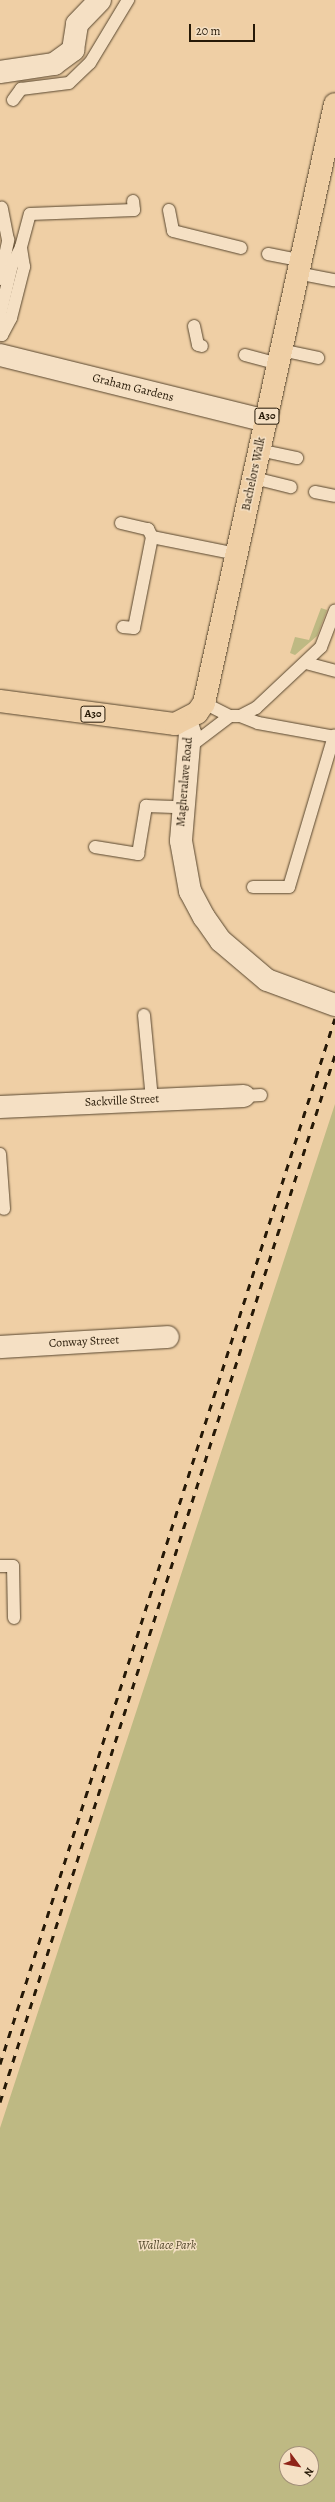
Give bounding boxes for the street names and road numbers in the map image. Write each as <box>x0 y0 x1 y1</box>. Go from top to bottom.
street label: Graham Gardens <box>91 371 175 405</box>
road number: A30 <box>254 407 280 425</box>
street label: Bachelors Walk <box>239 436 269 512</box>
road number: A30 <box>80 705 106 723</box>
street label: Magheralave Road <box>174 737 196 827</box>
street label: Sackville Street <box>84 1092 160 1110</box>
street label: Conway Street <box>48 1333 120 1351</box>

